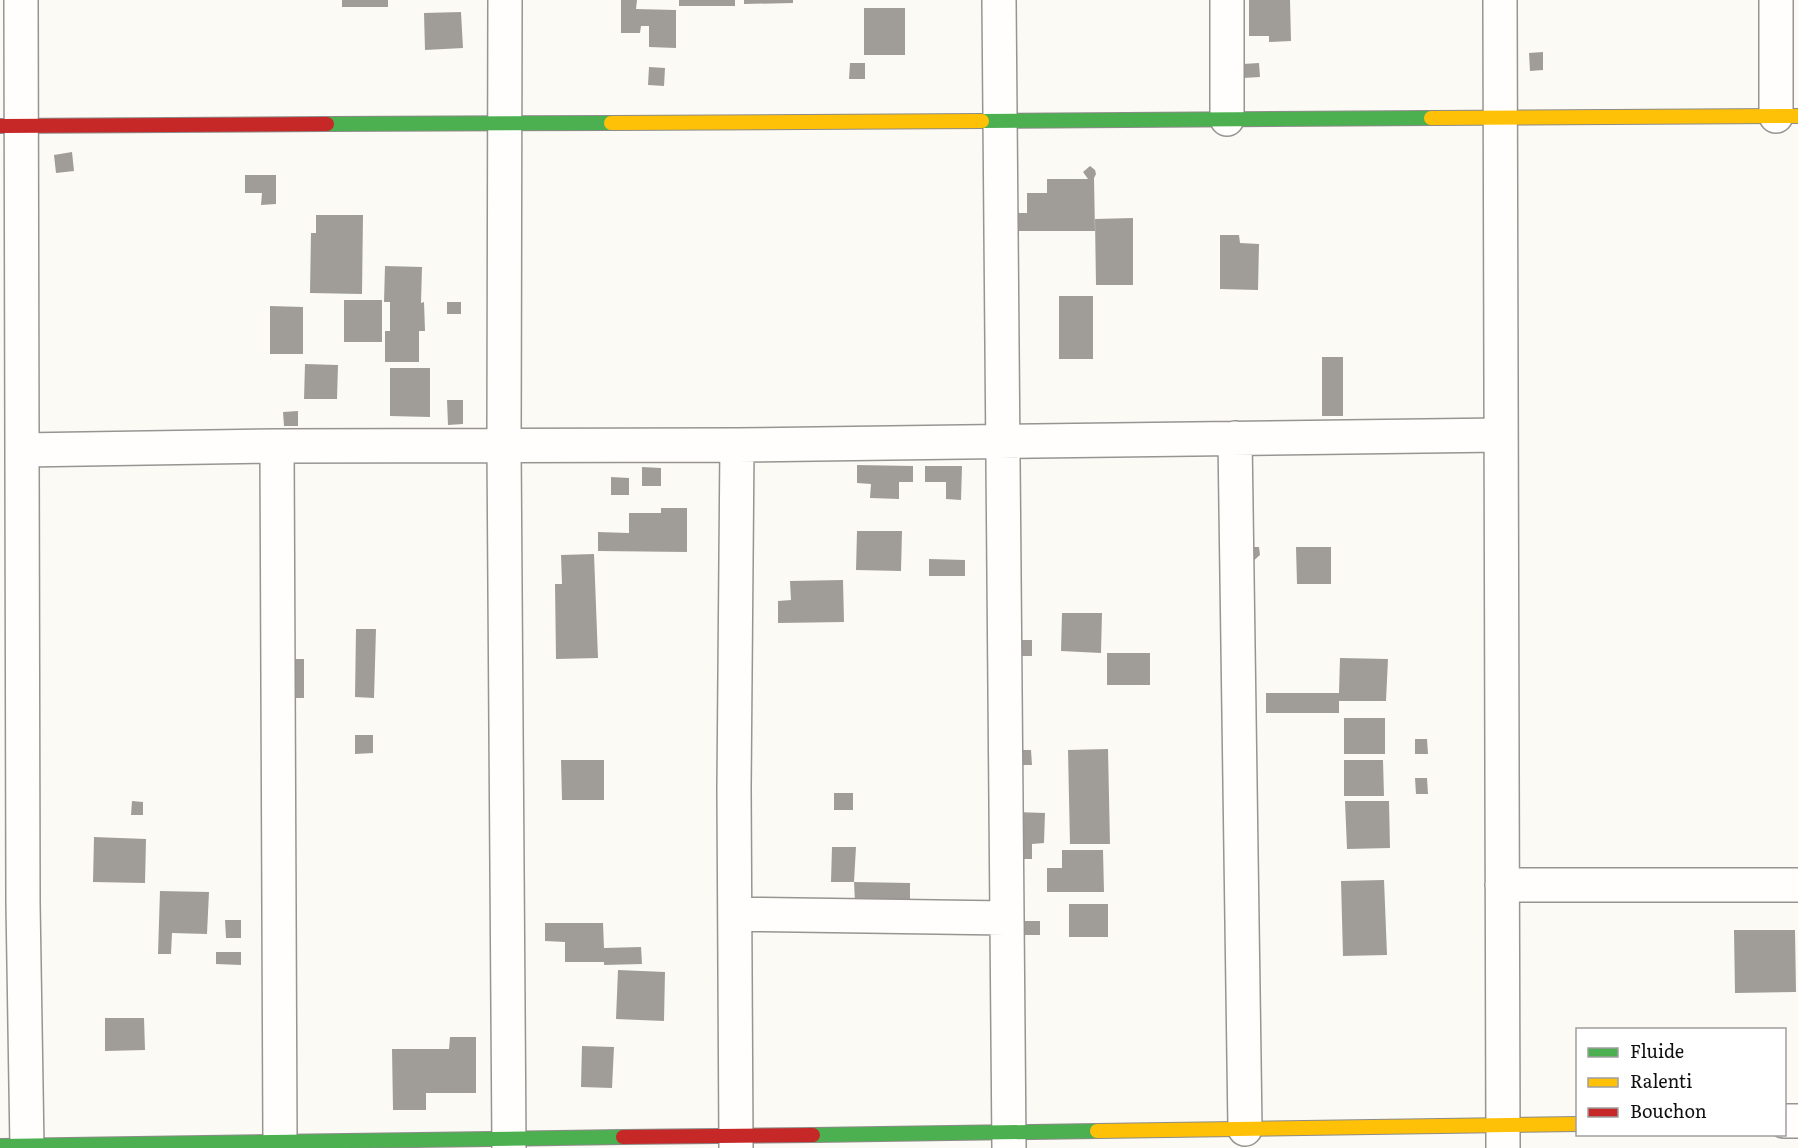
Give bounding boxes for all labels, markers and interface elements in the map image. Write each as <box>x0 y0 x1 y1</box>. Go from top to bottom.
legend <box>1576 1028 1786 1136</box>
text: Fluide <box>1630 1037 1684 1064</box>
text: Ralenti <box>1630 1067 1692 1094</box>
text: Bouchon <box>1630 1097 1707 1124</box>

